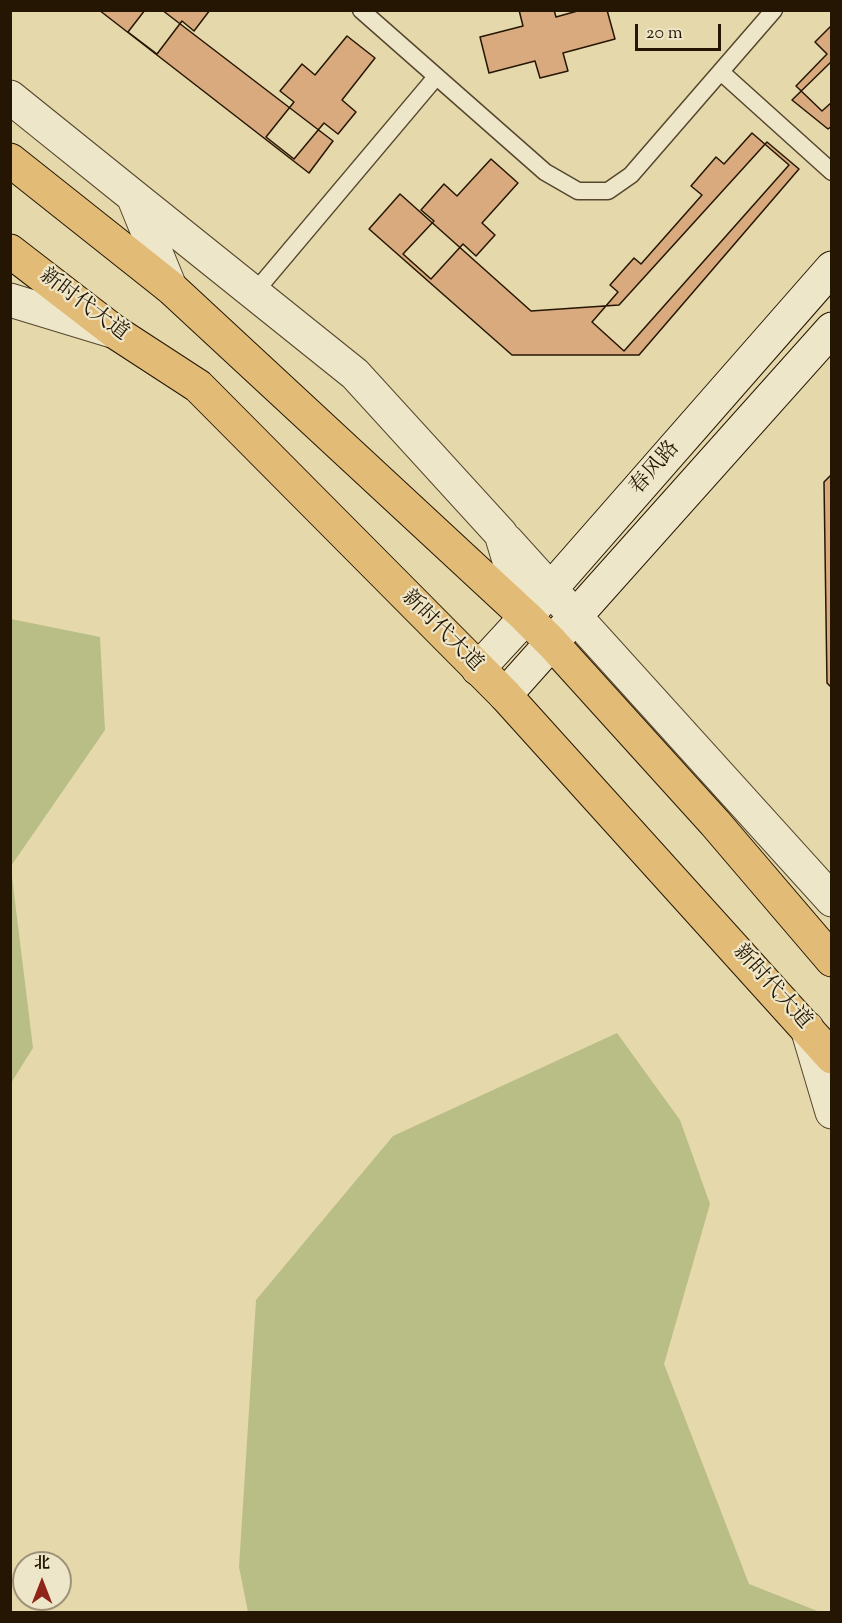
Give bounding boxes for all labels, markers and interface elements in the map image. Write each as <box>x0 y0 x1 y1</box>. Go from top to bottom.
scale bar <box>638 12 724 50</box>
text: 20 m <box>646 21 683 47</box>
street label: 新时代大道 <box>33 264 133 348</box>
street label: 春风路 <box>626 437 686 501</box>
street label: 新时代大道 <box>395 586 487 678</box>
street label: 新时代大道 <box>727 941 815 1035</box>
north arrow <box>12 1551 72 1611</box>
text: 北 <box>34 1553 50 1576</box>

